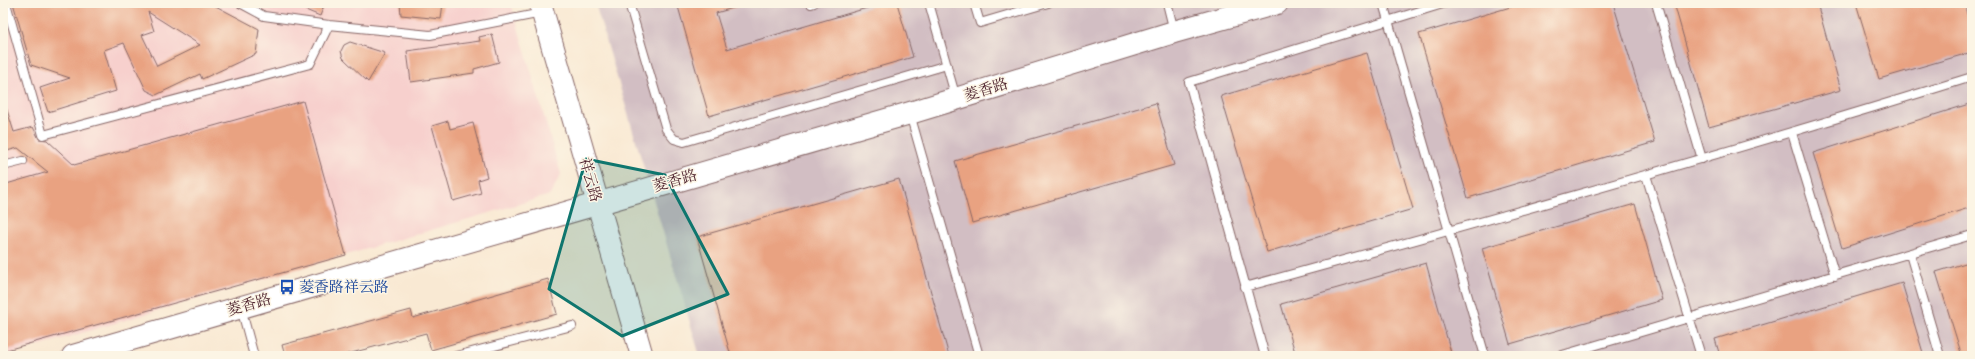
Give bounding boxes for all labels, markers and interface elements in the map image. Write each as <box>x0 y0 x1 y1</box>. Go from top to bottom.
street label: 菱香路 <box>962 74 1010 106</box>
street label: 祥云路 <box>575 156 605 204</box>
street label: 菱香路 <box>651 166 699 196</box>
bus stop icon: 菱香路祥云路 <box>278 278 296 296</box>
place label: 菱香路祥云路 <box>299 278 389 297</box>
street label: 菱香路 <box>225 290 273 320</box>

